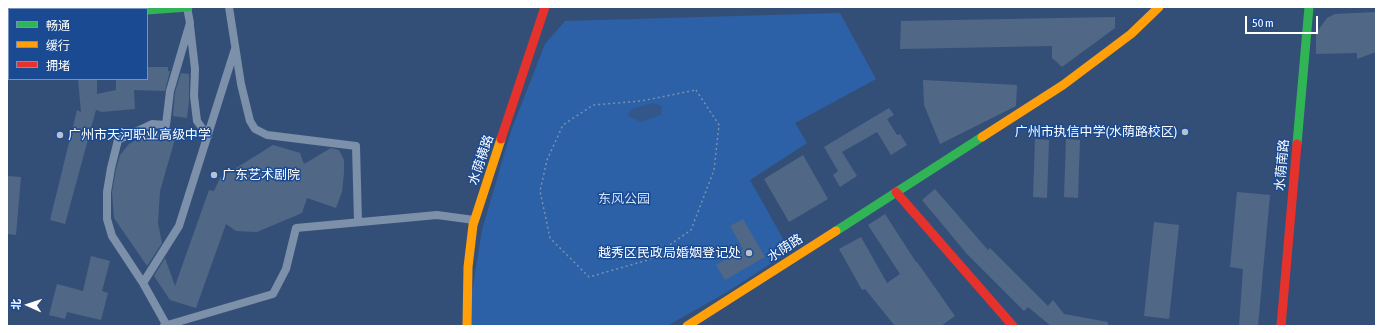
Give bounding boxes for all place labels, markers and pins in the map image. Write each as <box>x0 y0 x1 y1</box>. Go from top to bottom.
place label: 广州市执信中学(水荫路校区) <box>1015 124 1177 140</box>
place label: 广州市天河职业高级中学 <box>68 127 211 143</box>
marker: 广州市执信中学(水荫路校区) <box>1180 127 1190 137</box>
marker: 广州市天河职业高级中学 <box>55 130 65 140</box>
place label: 广东艺术剧院 <box>222 167 300 183</box>
marker: 广东艺术剧院 <box>209 170 219 180</box>
place label: 越秀区民政局婚姻登记处 <box>598 245 741 261</box>
marker: 越秀区民政局婚姻登记处 <box>744 248 754 258</box>

